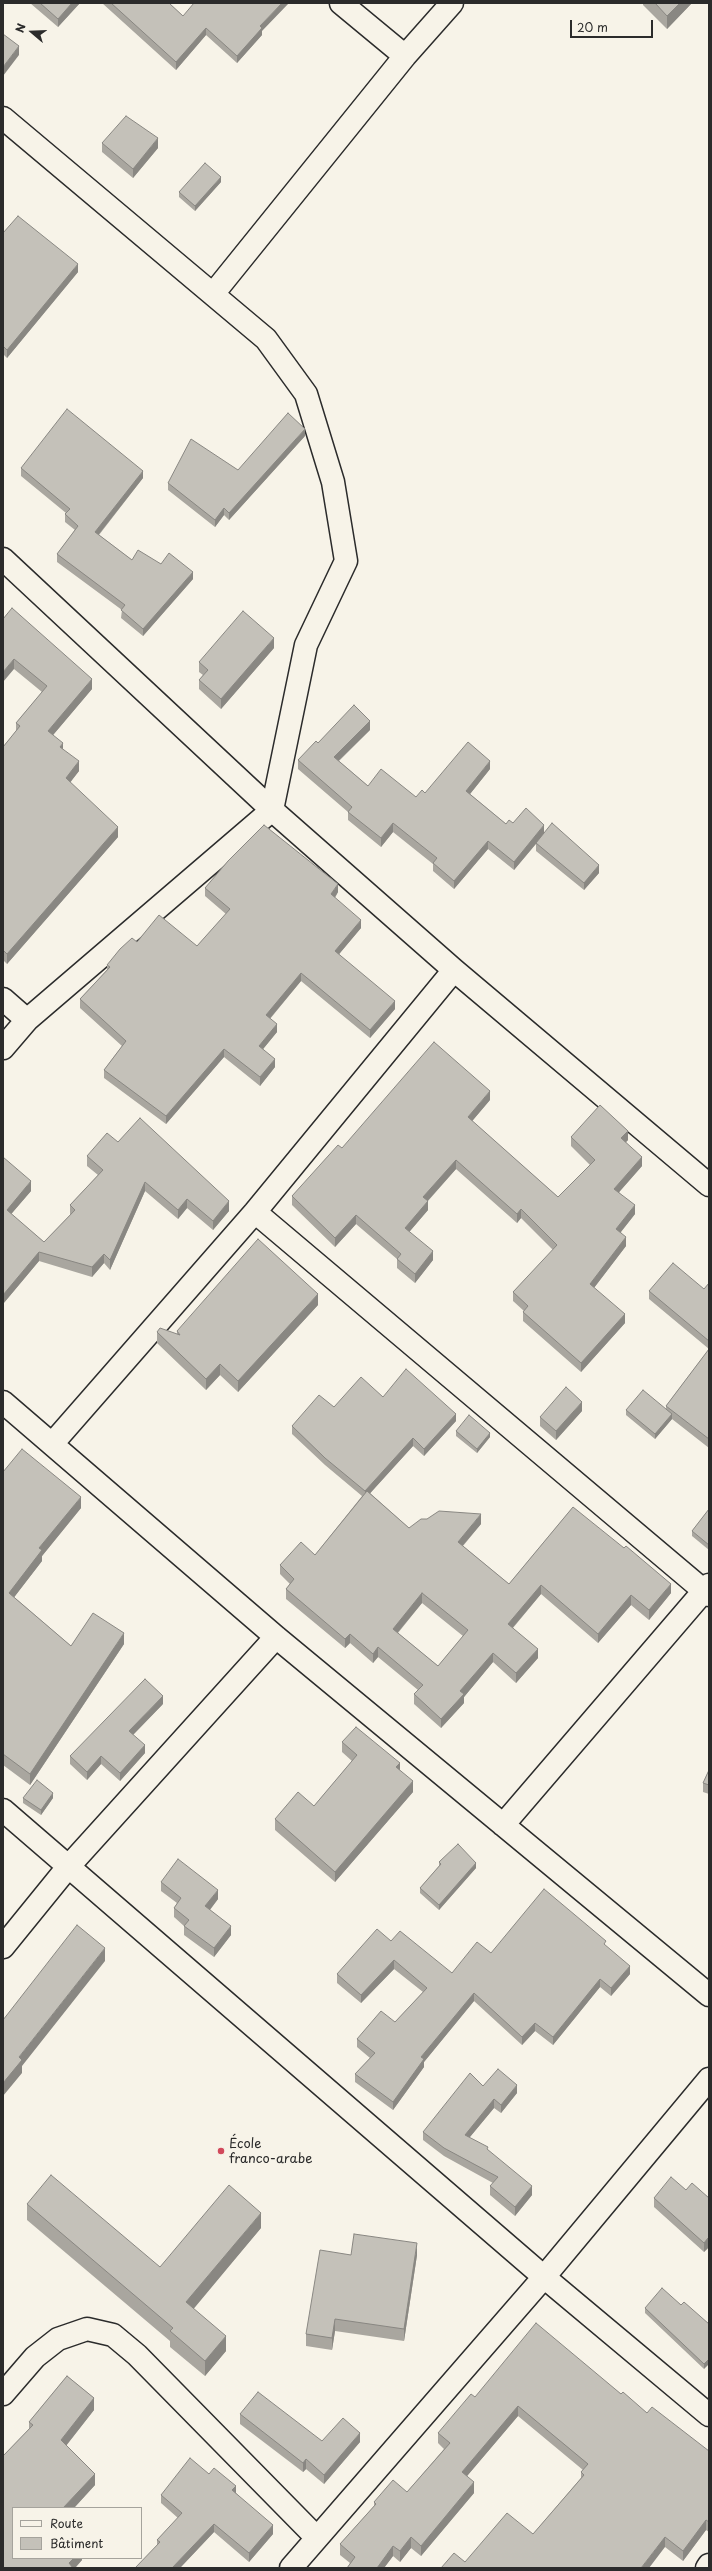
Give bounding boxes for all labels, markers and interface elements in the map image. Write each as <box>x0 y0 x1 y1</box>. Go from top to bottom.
north arrow <box>12 12 52 52</box>
scale bar <box>572 12 655 38</box>
text: 20 m <box>577 18 608 36</box>
text: N <box>11 21 30 35</box>
place label: École franco-arabe <box>229 2136 312 2167</box>
marker: École franco-arabe <box>216 2146 226 2156</box>
legend <box>12 2507 142 2559</box>
text: Route <box>50 2514 83 2532</box>
text: Bâtiment <box>50 2534 103 2552</box>

